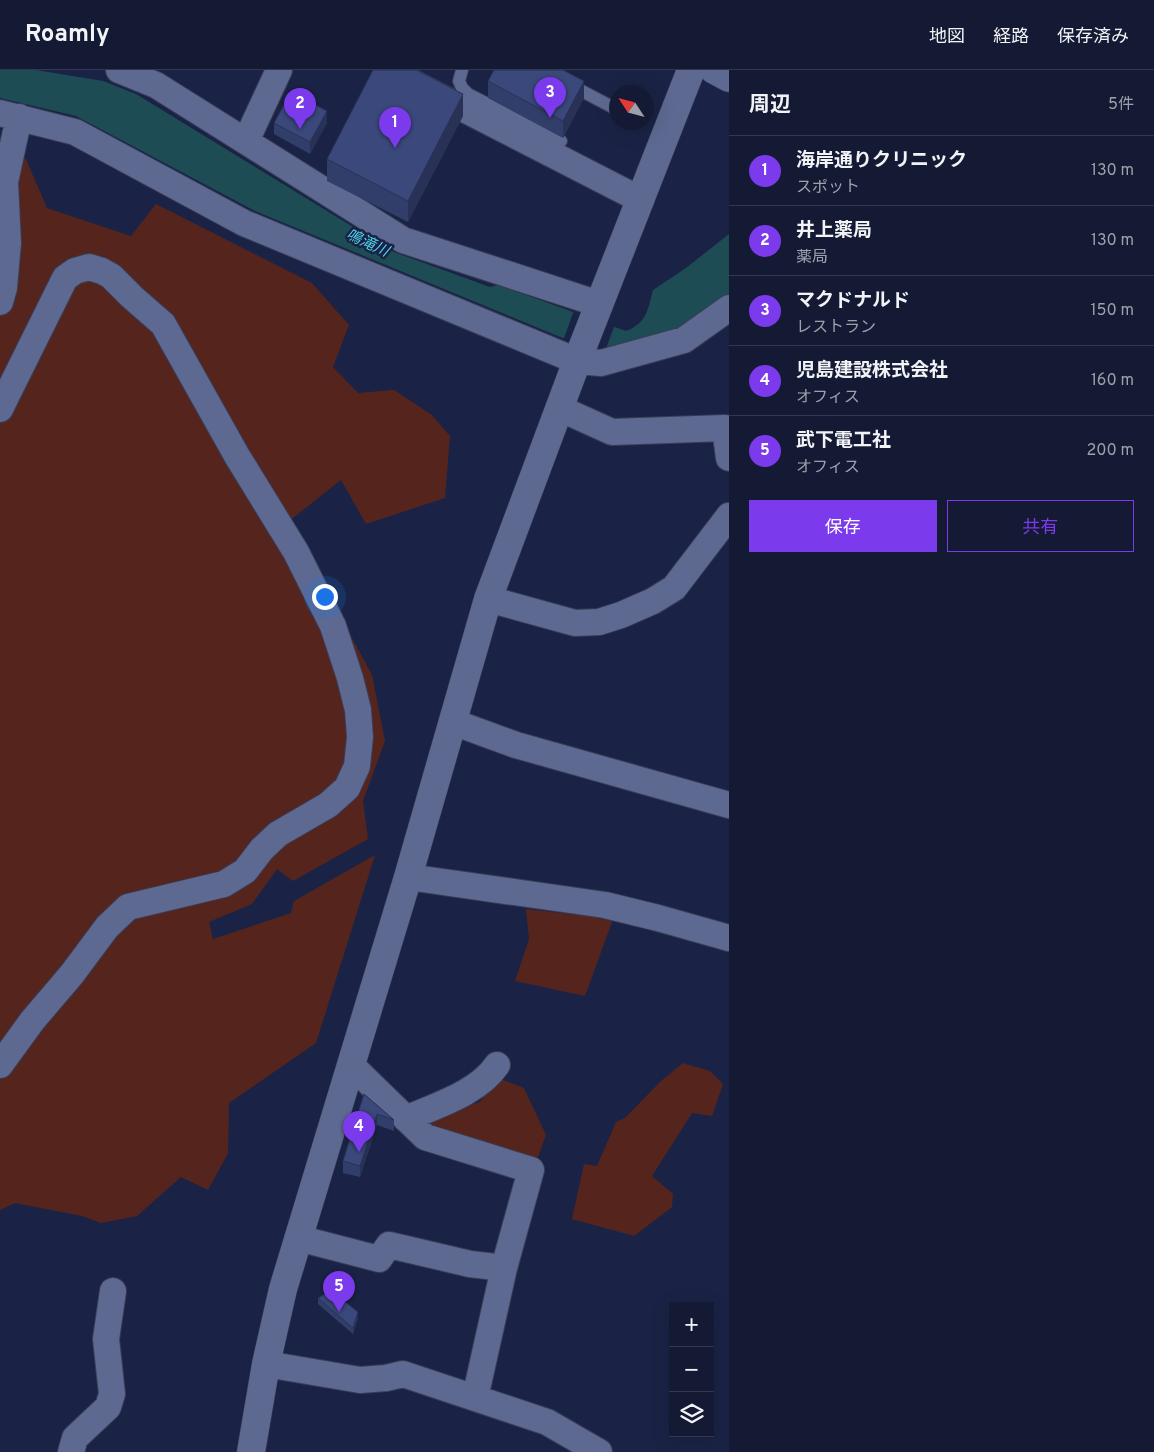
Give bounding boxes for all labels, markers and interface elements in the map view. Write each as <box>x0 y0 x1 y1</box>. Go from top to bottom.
text: Roamly <box>25 20 110 50</box>
text: 地図 <box>929 26 965 49</box>
text: 経路 <box>993 26 1029 49</box>
text: 保存済み <box>1057 26 1129 49</box>
pin: 3 <box>534 77 566 118</box>
north arrow <box>609 85 654 130</box>
pin: 2 <box>284 88 316 129</box>
text: 周辺 <box>749 92 791 119</box>
text: 5件 <box>1108 95 1134 115</box>
pin: 1 <box>379 107 411 148</box>
text: 海岸通りクリニック <box>796 149 967 173</box>
text: 1 <box>762 161 768 181</box>
text: 130 m <box>1091 161 1134 181</box>
text: スポット <box>796 178 860 198</box>
text: 井上薬局 <box>796 219 872 243</box>
water label: 鳴滝川 <box>343 226 393 263</box>
text: 2 <box>760 231 770 251</box>
text: 130 m <box>1091 231 1134 251</box>
text: 薬局 <box>796 248 828 268</box>
text: マクドナルド <box>796 289 910 313</box>
text: 3 <box>760 301 770 321</box>
text: 150 m <box>1091 301 1134 321</box>
text: レストラン <box>796 318 876 338</box>
text: 児島建設株式会社 <box>796 359 948 383</box>
text: 4 <box>760 371 770 391</box>
text: 160 m <box>1091 371 1134 391</box>
text: オフィス <box>796 388 860 408</box>
text: 武下電工社 <box>796 429 891 453</box>
text: 5 <box>760 441 770 461</box>
text: 200 m <box>1086 441 1134 461</box>
text: オフィス <box>796 458 860 478</box>
button: 保存 <box>749 500 937 552</box>
button: 共有 <box>947 500 1134 552</box>
your location <box>312 584 338 610</box>
pin: 4 <box>343 1111 375 1152</box>
pin: 5 <box>323 1271 355 1312</box>
map controls <box>669 1302 714 1437</box>
button: + <box>669 1302 714 1347</box>
button: − <box>669 1347 714 1392</box>
button: layers <box>669 1392 714 1437</box>

